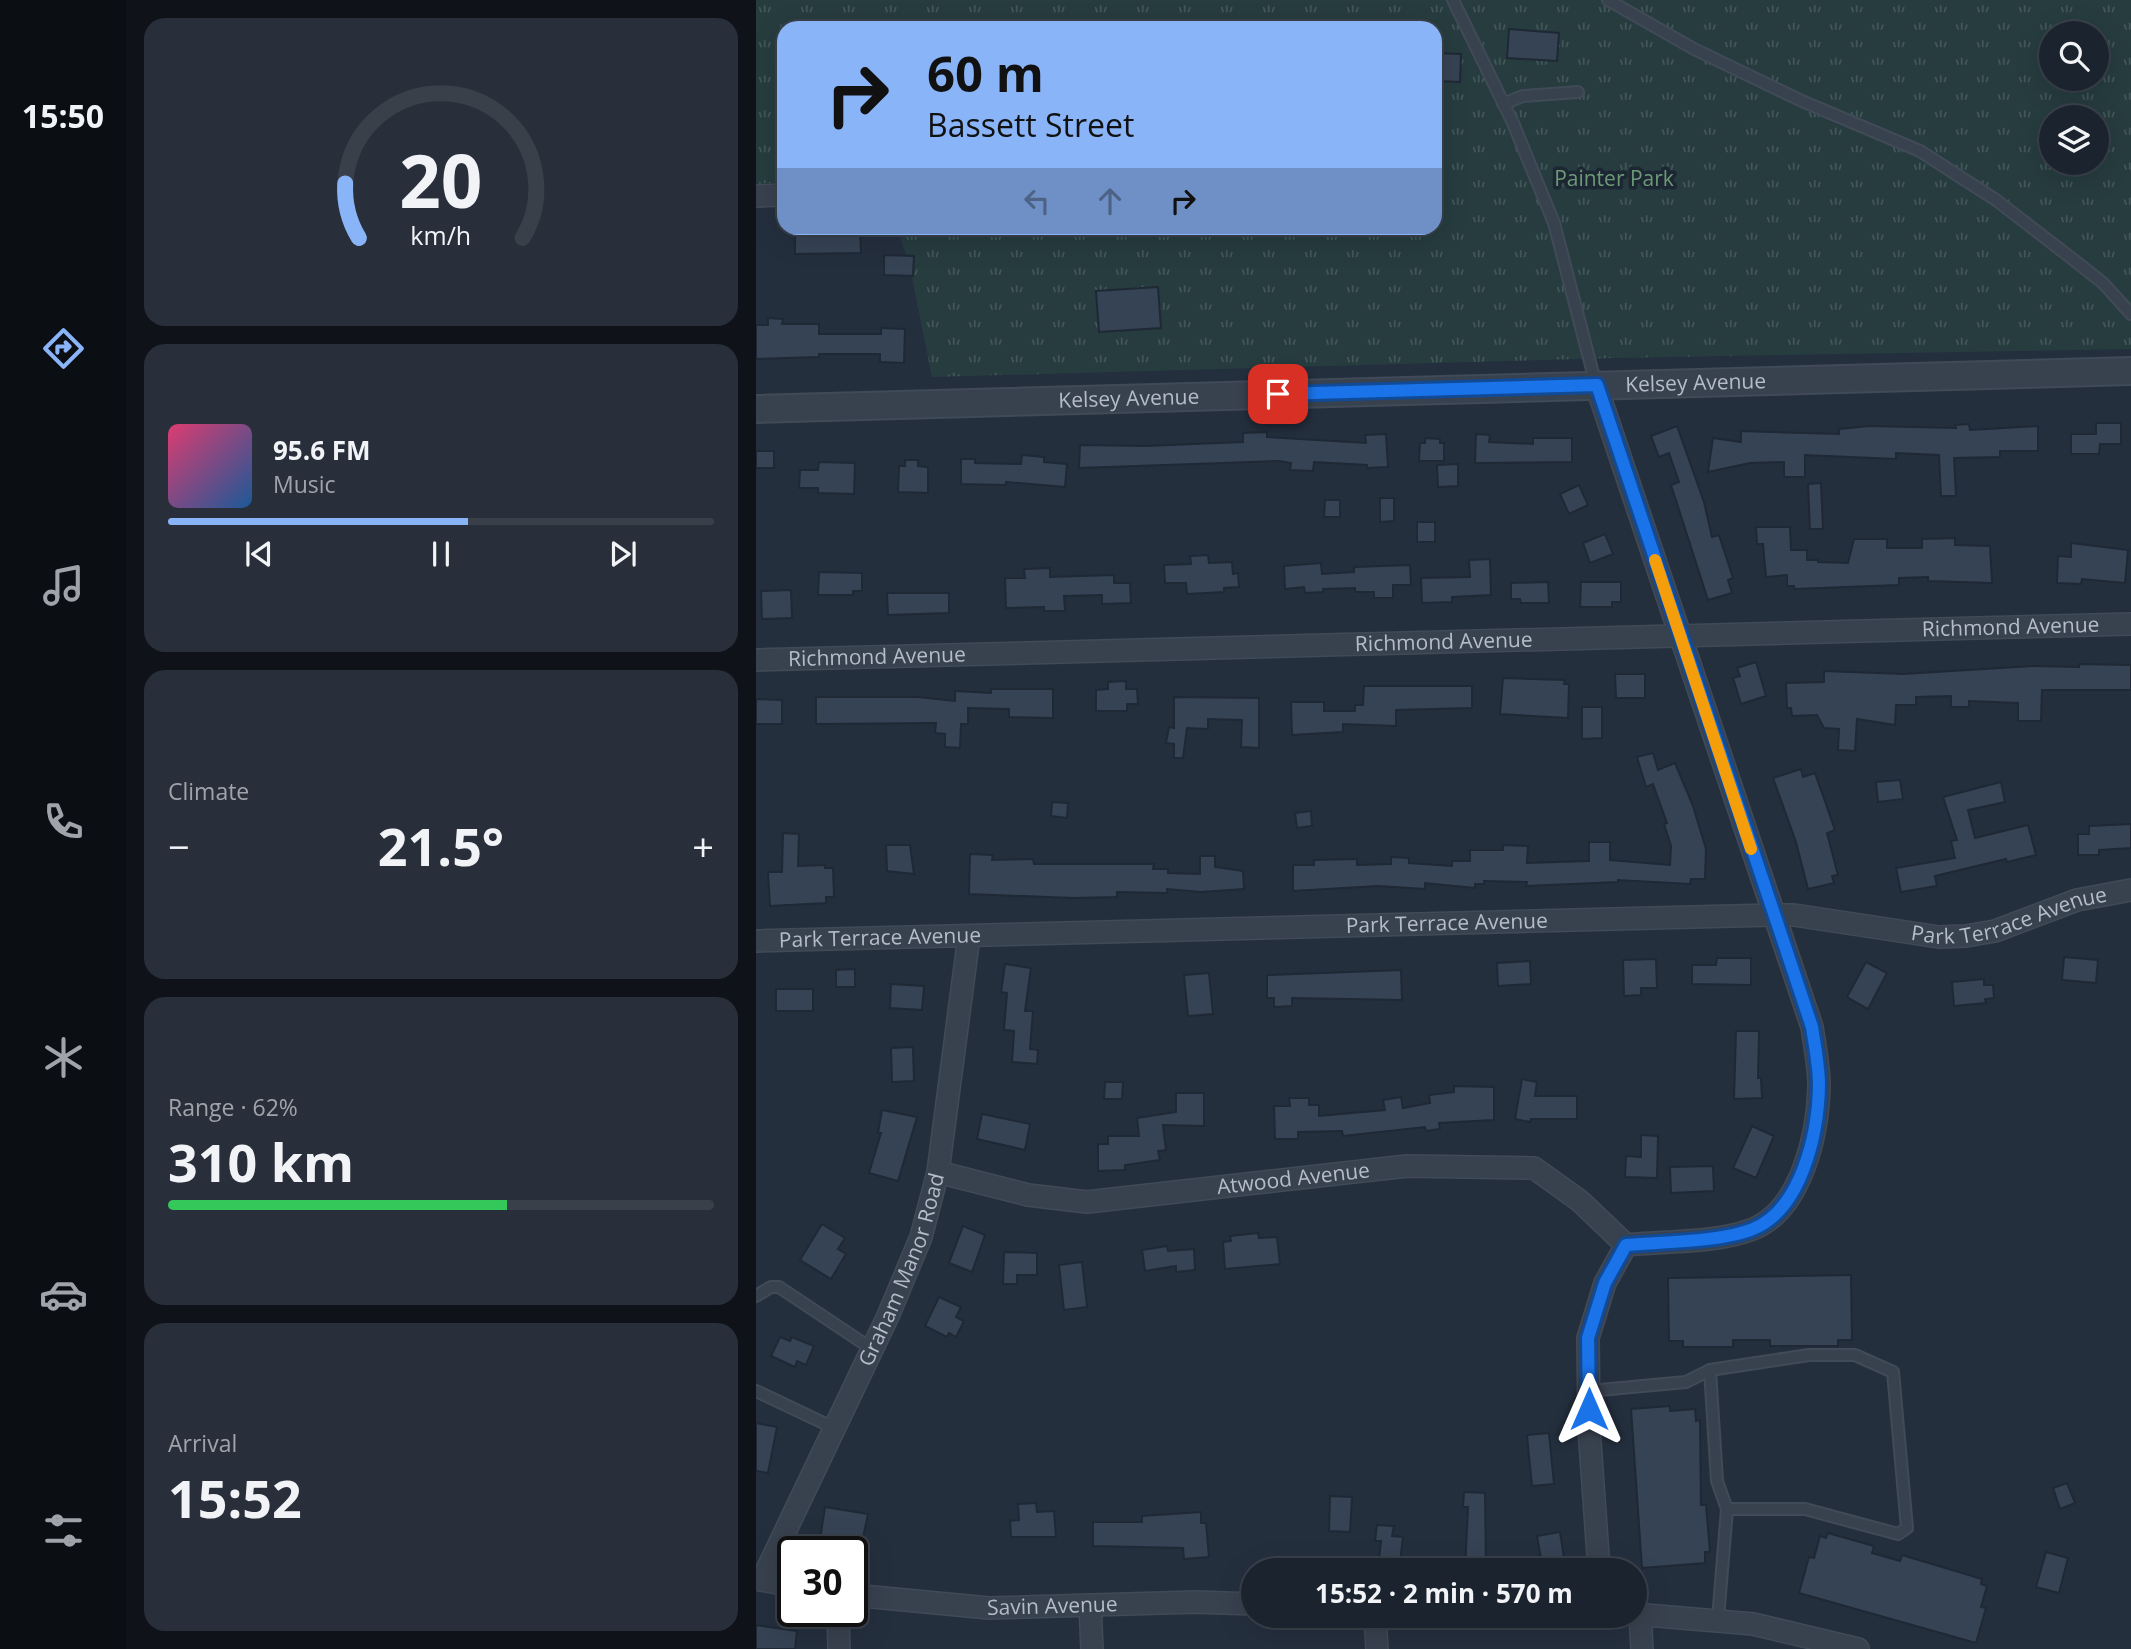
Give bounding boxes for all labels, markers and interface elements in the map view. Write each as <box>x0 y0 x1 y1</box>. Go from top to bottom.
map controls <box>2039 21 2109 175</box>
button: search <box>2039 21 2109 91</box>
text: 60 m <box>927 40 1044 106</box>
icon: right <box>812 49 903 140</box>
text: 15:50 <box>22 94 104 137</box>
text: Bassett Street <box>927 103 1134 146</box>
button: layers <box>2039 105 2109 175</box>
text: 20 <box>399 130 483 229</box>
park label: Painter Park <box>1554 164 1674 192</box>
icon: left <box>1018 182 1056 220</box>
icon: ahead <box>1091 182 1129 220</box>
icon: right <box>1164 182 1202 220</box>
text: km/h <box>411 218 471 252</box>
icon: directions <box>39 324 88 373</box>
pin <box>1248 364 1308 424</box>
street label: Kelsey Avenue <box>1625 366 1766 398</box>
icon: arrive <box>1259 375 1297 413</box>
street label: Kelsey Avenue <box>1058 382 1200 414</box>
text: 95.6 FM <box>273 432 371 468</box>
text: Music <box>273 468 336 500</box>
icon: previous <box>240 535 278 573</box>
icon: pause <box>422 535 460 573</box>
icon: next <box>604 535 642 573</box>
icon: music <box>39 561 88 610</box>
street label: Richmond Avenue <box>1921 610 2100 642</box>
street label: Richmond Avenue <box>1355 625 1533 657</box>
street label: Richmond Avenue <box>788 640 966 672</box>
text: Climate <box>168 775 249 807</box>
icon: phone <box>39 797 88 846</box>
text: 21.5° <box>378 810 504 881</box>
text: − <box>168 820 190 872</box>
text: + <box>692 820 714 872</box>
street label: Park Terrace Avenue <box>1909 880 2109 950</box>
street label: Park Terrace Avenue <box>1345 906 1548 939</box>
street label: Park Terrace Avenue <box>779 920 981 953</box>
icon: climate <box>39 1033 88 1082</box>
text: Range · 62% <box>168 1091 298 1123</box>
text: 310 km <box>168 1126 354 1197</box>
street label: Atwood Avenue <box>1215 1155 1371 1200</box>
street label: Graham Manor Road <box>851 1170 950 1371</box>
icon: car <box>39 1270 88 1319</box>
position arrow <box>1552 1372 1626 1446</box>
text: Arrival <box>168 1427 237 1459</box>
text: 15:52 <box>168 1462 302 1533</box>
icon: filters <box>39 1506 88 1555</box>
speed limit sign: 30 <box>777 1536 868 1627</box>
text: 15:52 · 2 min · 570 m <box>1315 1575 1573 1611</box>
street label: Savin Avenue <box>987 1589 1118 1621</box>

